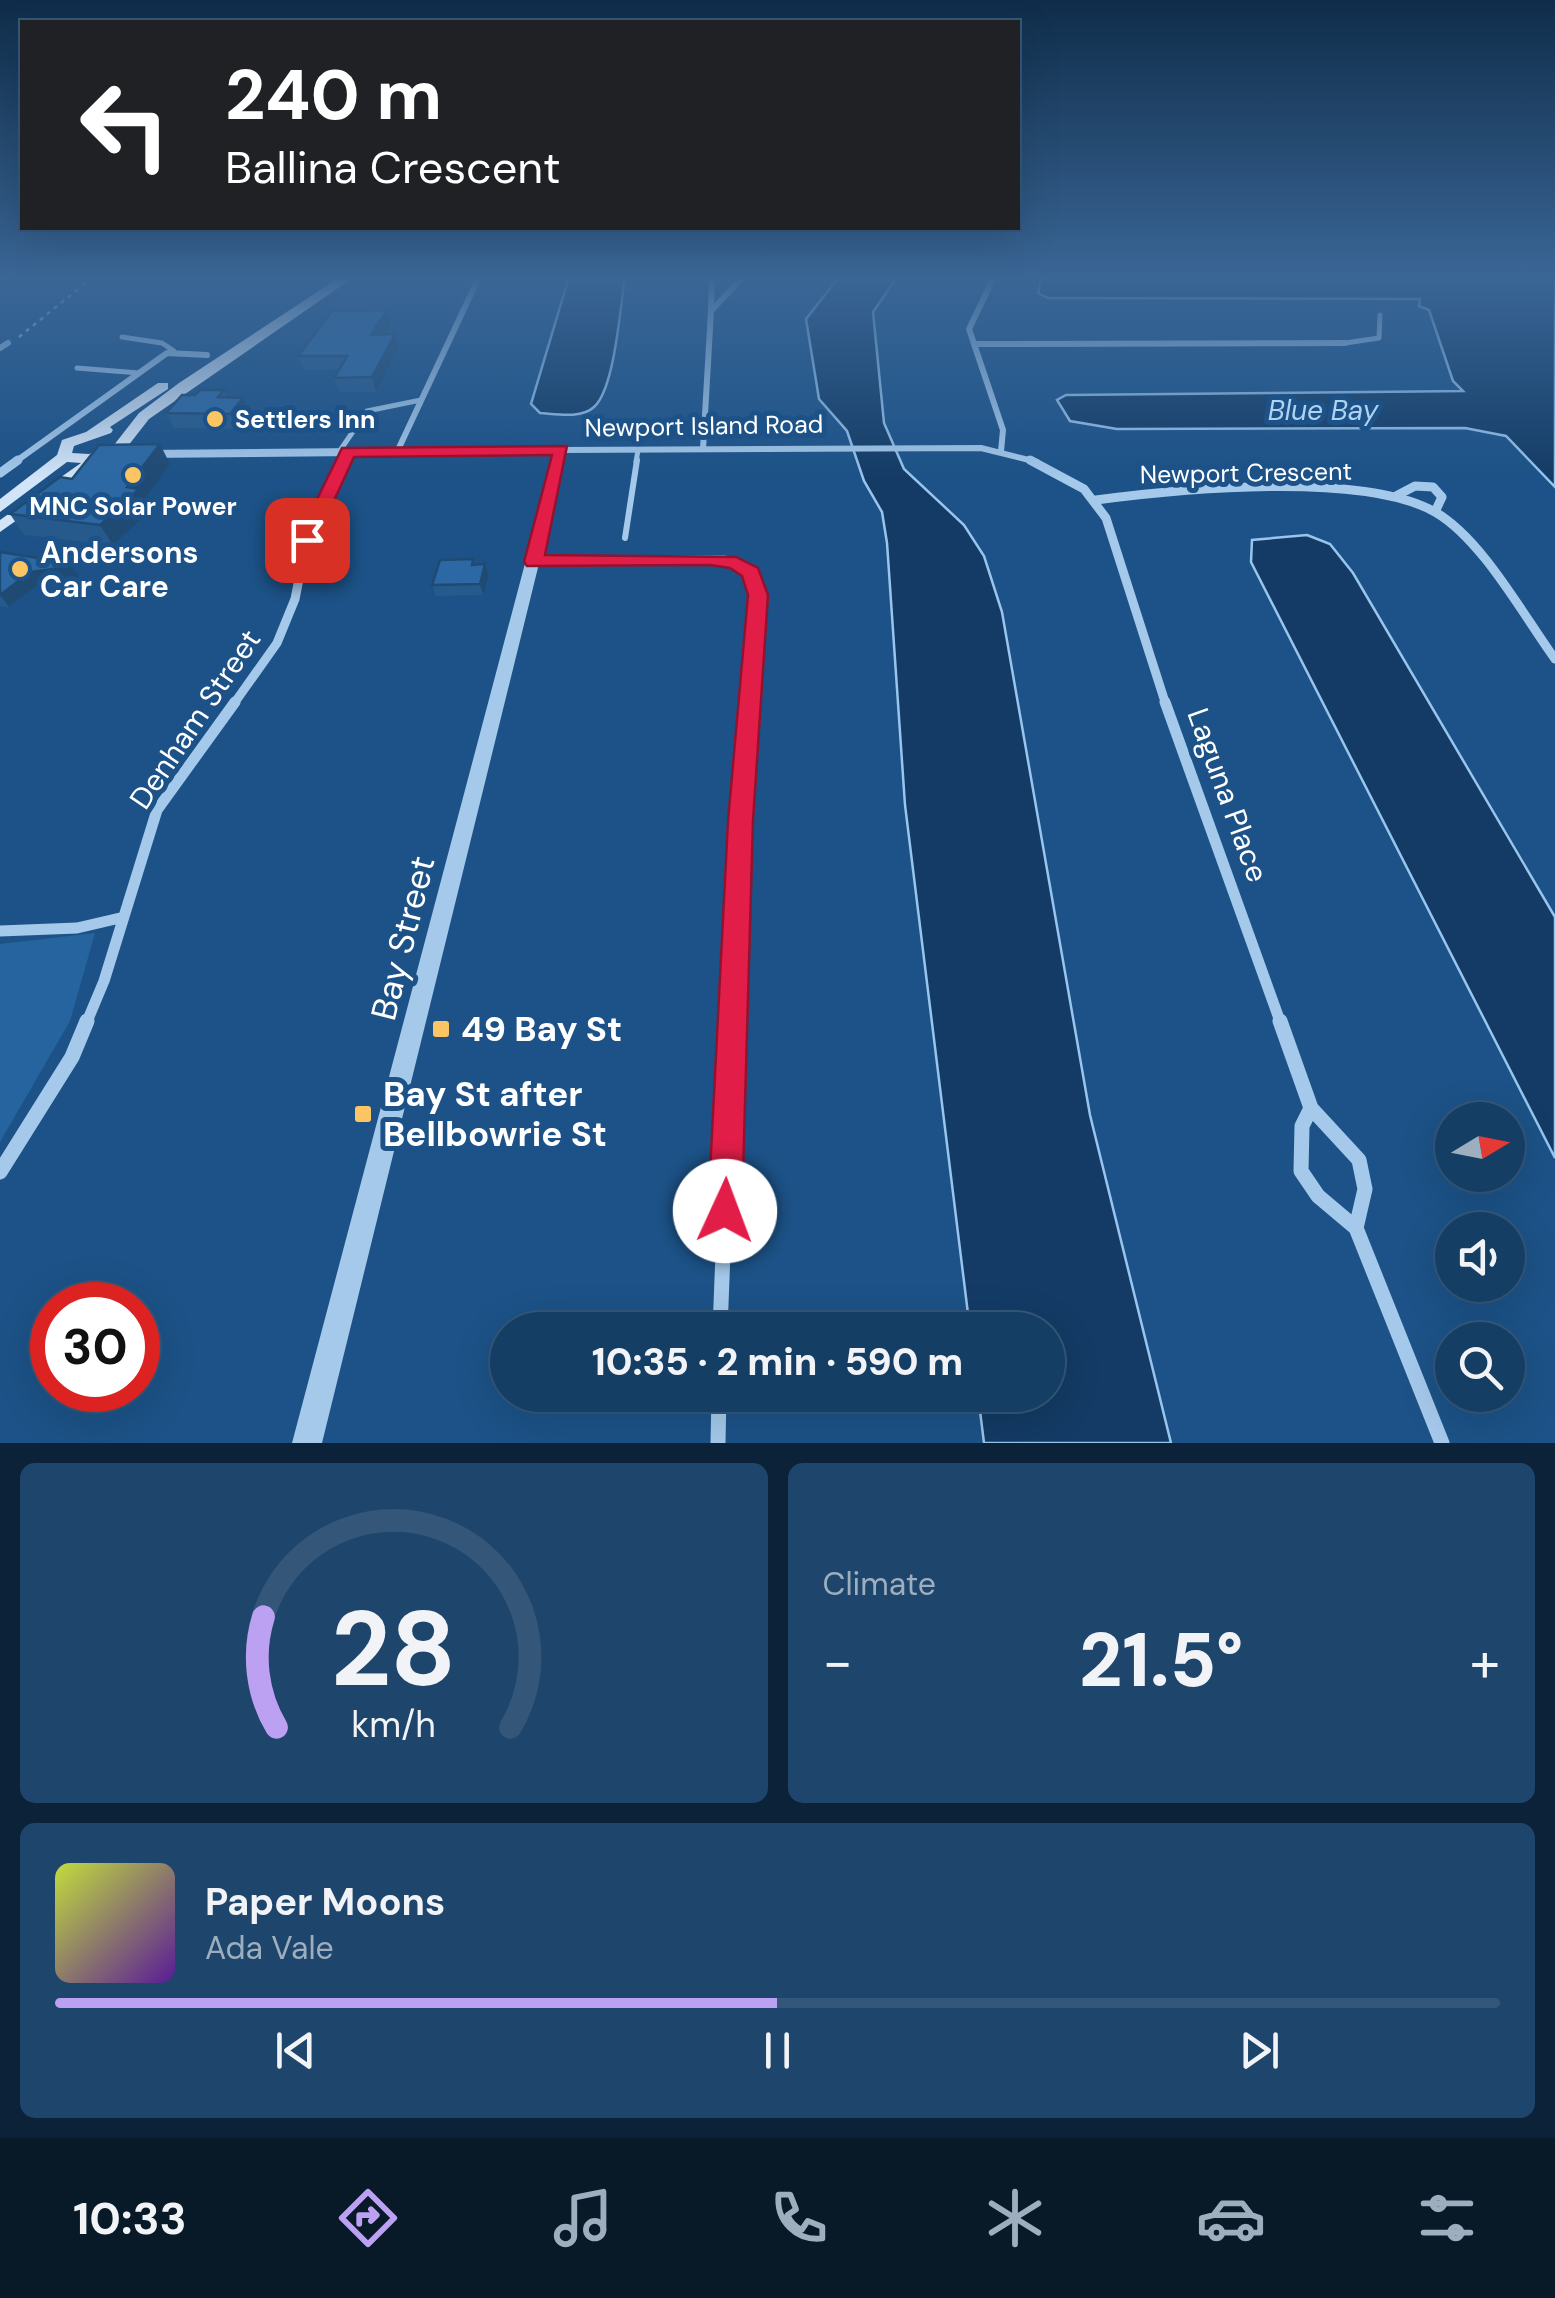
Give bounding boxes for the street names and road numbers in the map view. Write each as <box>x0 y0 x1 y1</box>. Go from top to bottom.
street label: Newport Island Road <box>584 407 824 445</box>
street label: Newport Crescent <box>1140 455 1352 491</box>
street label: Denham Street <box>121 622 269 816</box>
street label: Laguna Place <box>1179 703 1277 887</box>
street label: Bay Street <box>360 851 446 1025</box>

